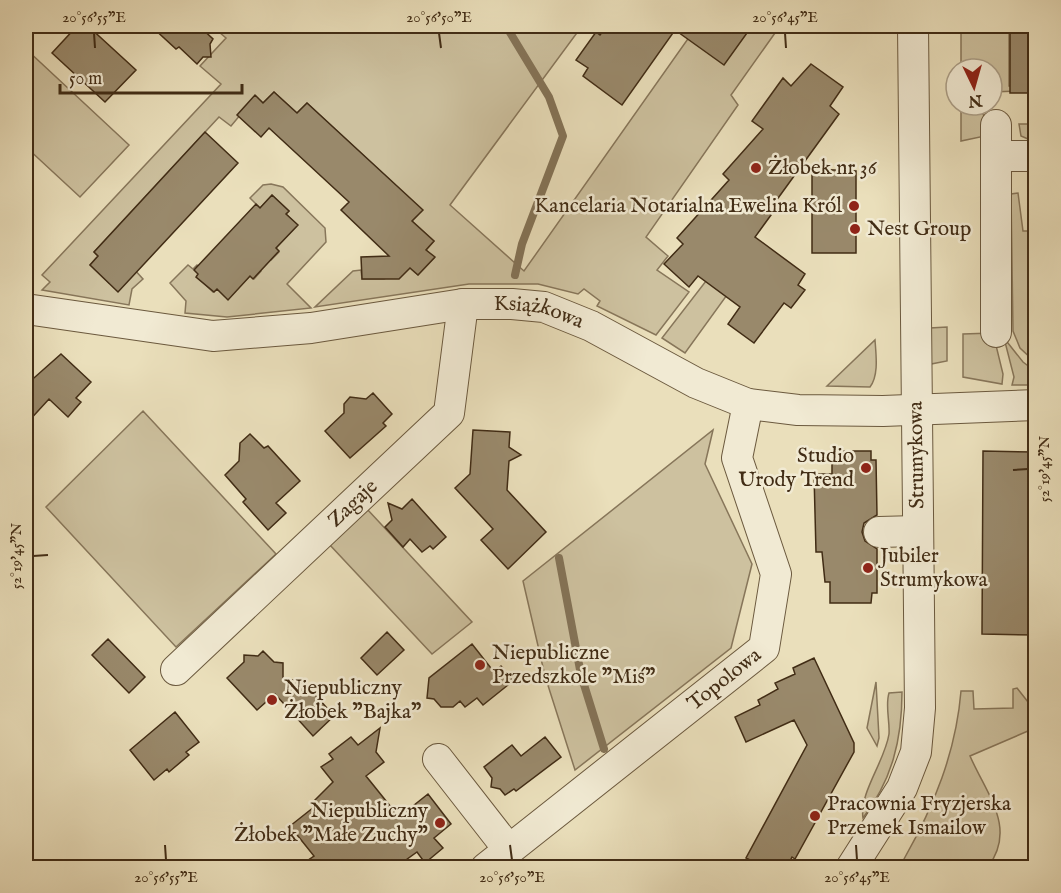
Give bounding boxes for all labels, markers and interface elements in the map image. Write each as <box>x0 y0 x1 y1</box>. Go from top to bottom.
text: 20°56'55"E <box>62 8 126 27</box>
text: 20°56'50"E <box>406 8 472 27</box>
text: 20°56'45"E <box>752 8 818 27</box>
scale bar <box>60 57 242 95</box>
north arrow <box>944 57 1004 117</box>
text: 50 m <box>69 68 102 91</box>
text: N <box>967 89 984 111</box>
place label: Żłobek nr 36 <box>768 155 878 182</box>
marker: Żłobek nr 36 <box>749 161 763 175</box>
place label: Kancelaria Notarialna Ewelina Król <box>534 193 842 220</box>
marker: Kancelaria Notarialna Ewelina Król <box>847 199 861 213</box>
place label: Nest Group <box>867 216 971 243</box>
marker: Nest Group <box>848 222 862 236</box>
street label: Książkowa <box>494 290 589 336</box>
street label: Strumykowa <box>903 400 931 509</box>
text: 52°19'45"N <box>1035 436 1054 502</box>
place label: Studio Urody Trend <box>738 443 855 494</box>
marker: Studio Urody Trend <box>859 461 873 475</box>
street label: Zagaje <box>322 473 384 533</box>
text: 52°19'45"N <box>7 523 26 589</box>
place label: Jubiler Strumykowa <box>878 543 989 594</box>
marker: Jubiler Strumykowa <box>861 561 875 575</box>
place label: Niepubliczne Przedszkole "Miś" <box>492 640 655 691</box>
street label: Topolowa <box>682 641 768 717</box>
marker: Niepubliczne Przedszkole "Miś" <box>473 658 487 672</box>
place label: Niepubliczny Żłobek "Bajka" <box>284 675 421 726</box>
marker: Niepubliczny Żłobek "Bajka" <box>265 693 279 707</box>
place label: Pracownia Fryzjerska Przemek Ismailow <box>827 791 1012 842</box>
place label: Niepubliczny Żłobek "Małe Zuchy" <box>234 798 429 849</box>
marker: Pracownia Fryzjerska Przemek Ismailow <box>808 809 822 823</box>
marker: Niepubliczny Żłobek "Małe Zuchy" <box>433 816 447 830</box>
text: 20°56'55"E <box>134 868 198 887</box>
text: 20°56'50"E <box>479 868 545 887</box>
text: 20°56'45"E <box>824 868 890 887</box>

